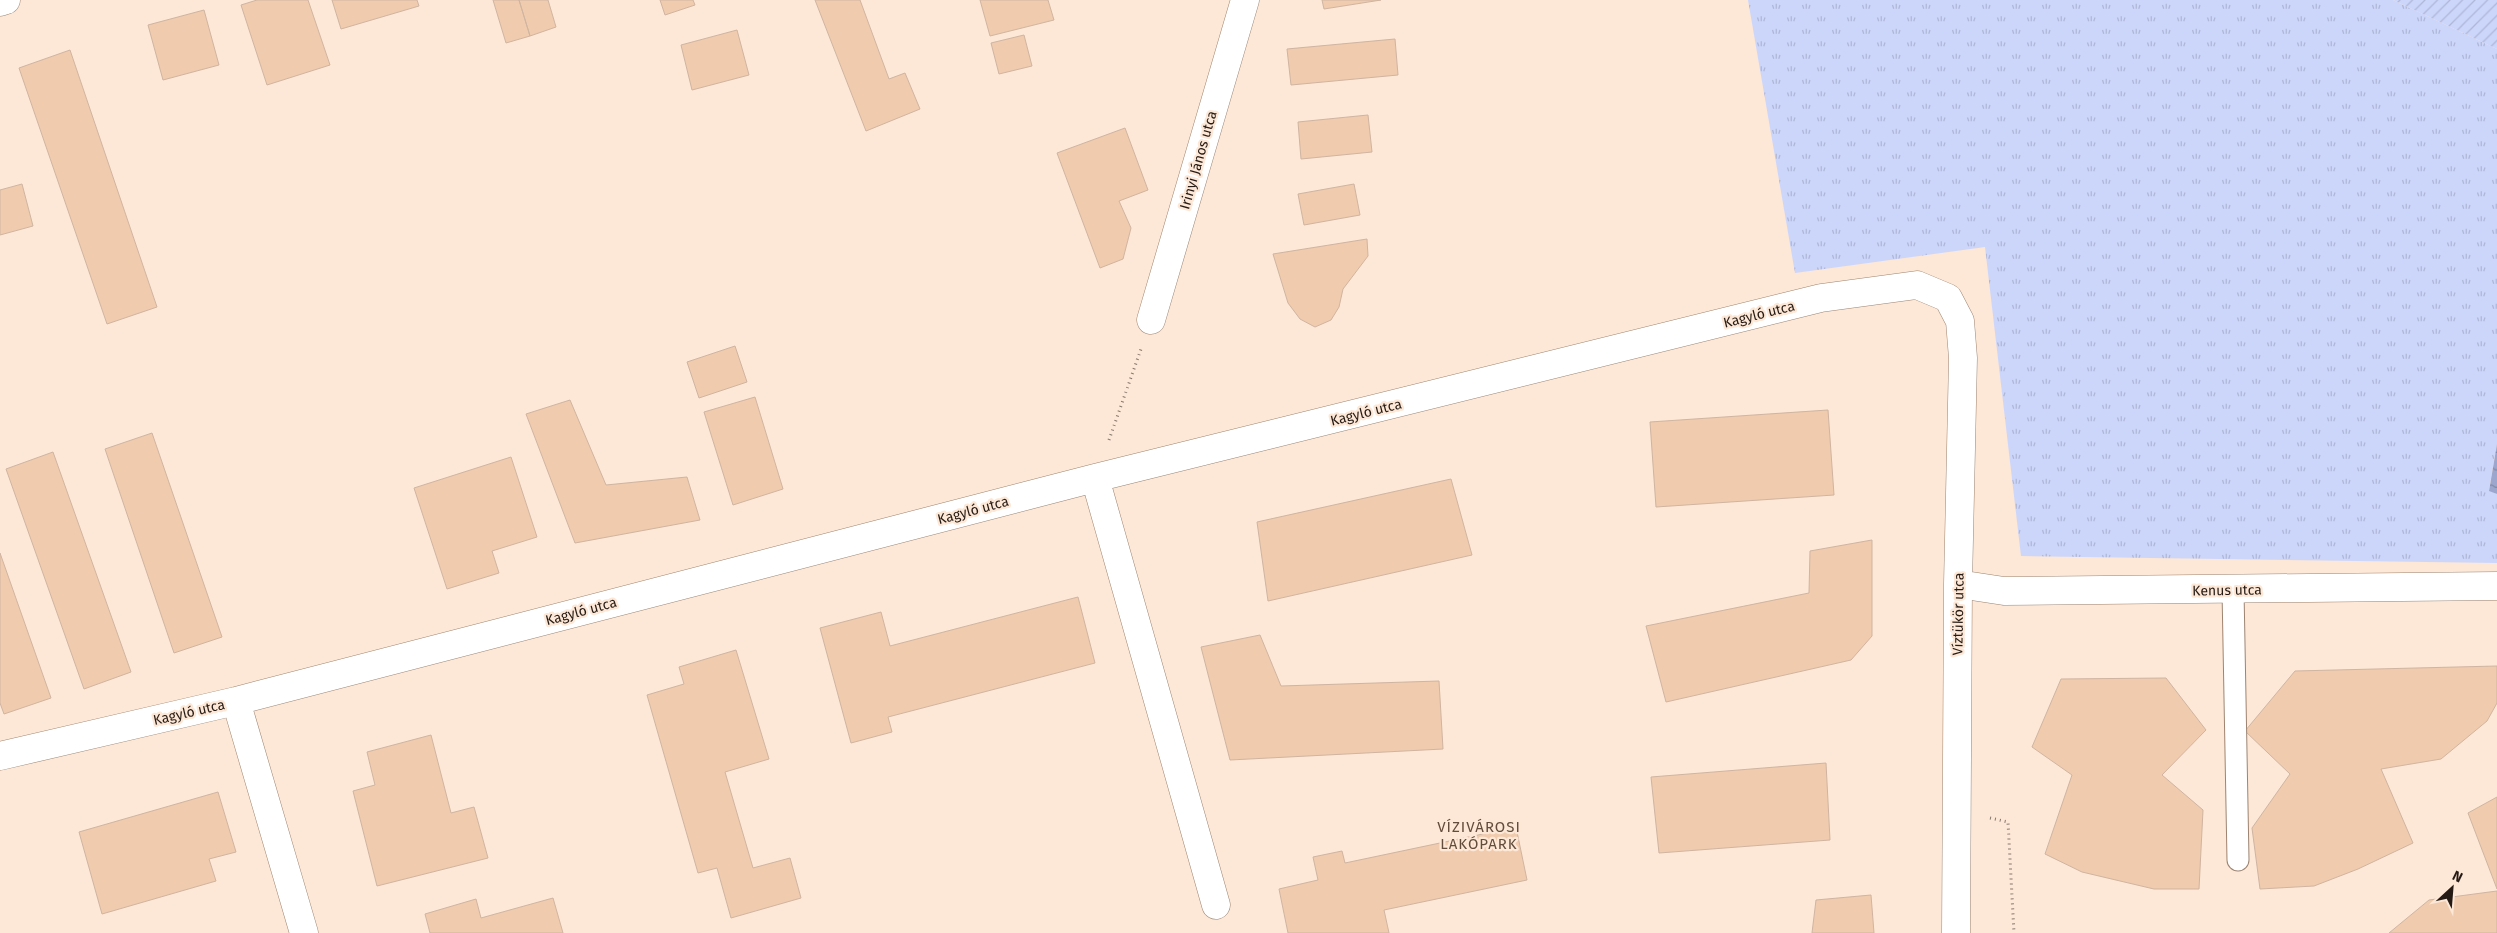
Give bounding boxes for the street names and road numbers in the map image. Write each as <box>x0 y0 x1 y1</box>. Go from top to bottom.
street label: Irinyi János utca <box>1176 109 1221 211</box>
street label: Kagyló utca <box>1722 297 1797 332</box>
street label: Kagyló utca <box>1329 395 1404 430</box>
street label: Kagyló utca <box>936 493 1011 528</box>
street label: Víztükör utca <box>1949 573 1968 655</box>
street label: Kenus utca <box>2192 581 2262 600</box>
street label: Kagyló utca <box>544 594 619 629</box>
street label: Kagyló utca <box>152 696 227 729</box>

